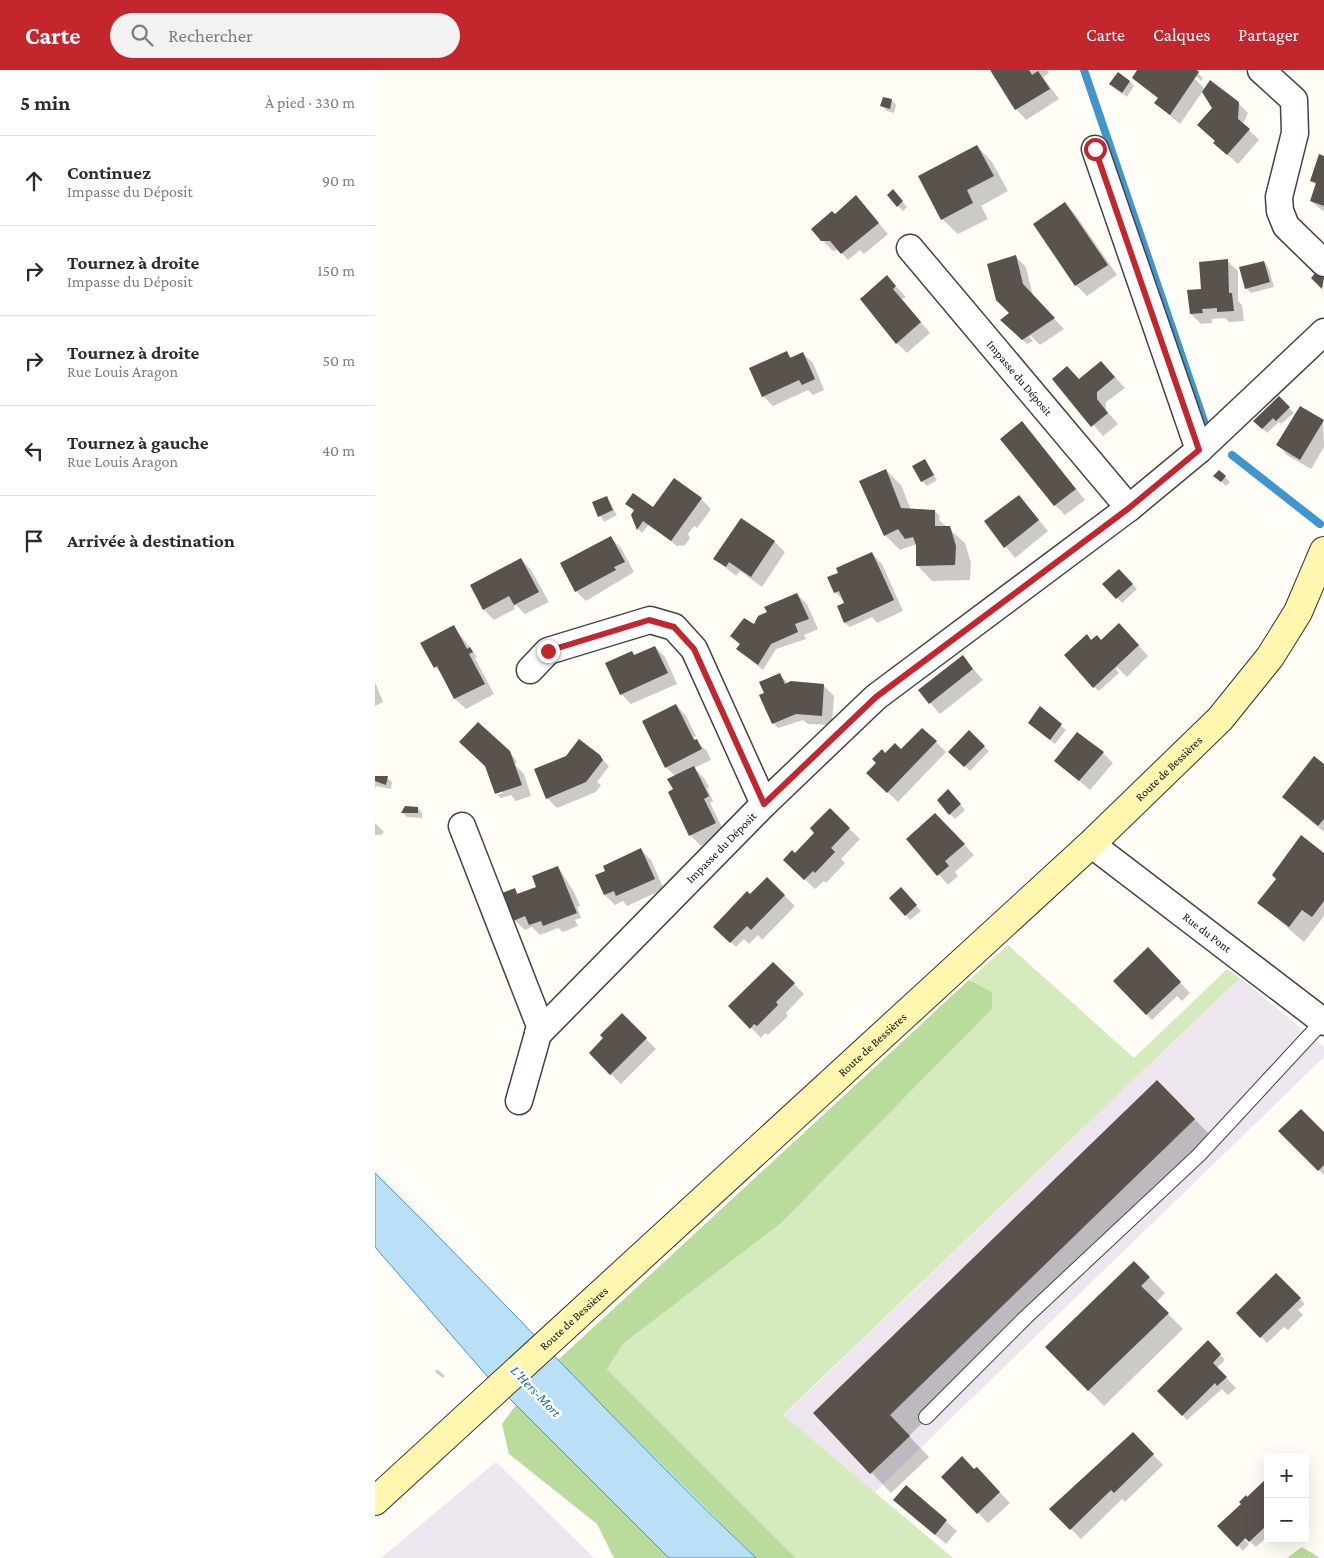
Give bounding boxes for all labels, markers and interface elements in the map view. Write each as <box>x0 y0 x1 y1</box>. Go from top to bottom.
search box <box>110 13 460 58</box>
icon: search <box>128 21 156 49</box>
text: Carte <box>25 22 80 49</box>
text: Rechercher <box>168 25 253 46</box>
text: Carte <box>1086 25 1125 45</box>
text: Calques <box>1153 25 1210 45</box>
text: Partager <box>1238 25 1299 45</box>
text: 5 min <box>20 91 70 115</box>
text: À pied · 330 m <box>265 94 355 111</box>
route start <box>1084 138 1107 161</box>
text: Continuez <box>67 162 151 183</box>
icon: ahead <box>20 167 48 195</box>
text: 90 m <box>322 172 355 189</box>
text: Impasse du Déposit <box>67 183 193 200</box>
text: Tournez à droite <box>67 252 199 273</box>
icon: right <box>20 257 48 285</box>
text: 150 m <box>317 262 355 279</box>
text: Impasse du Déposit <box>67 273 193 290</box>
street label: Impasse du Déposit <box>984 337 1056 419</box>
text: Tournez à droite <box>67 342 199 363</box>
icon: right <box>20 347 48 375</box>
text: 50 m <box>323 352 355 369</box>
text: Rue Louis Aragon <box>67 363 178 380</box>
text: Tournez à gauche <box>67 432 209 453</box>
icon: left <box>20 437 48 465</box>
text: 40 m <box>322 442 355 459</box>
text: Rue Louis Aragon <box>67 453 178 470</box>
icon: arrive <box>20 527 48 555</box>
text: Arrivée à destination <box>67 530 235 551</box>
route end <box>537 640 560 663</box>
street label: Route de Bessières <box>1132 733 1205 804</box>
street label: Impasse du Déposit <box>683 808 760 886</box>
street label: Rue du Pont <box>1180 910 1235 956</box>
street label: Route de Bessières <box>835 1010 910 1079</box>
street label: Route de Bessières <box>537 1283 611 1353</box>
water label: L'Hers-Mort <box>508 1362 565 1421</box>
map controls <box>1264 1453 1309 1543</box>
button: + <box>1264 1453 1309 1498</box>
button: − <box>1264 1498 1309 1543</box>

